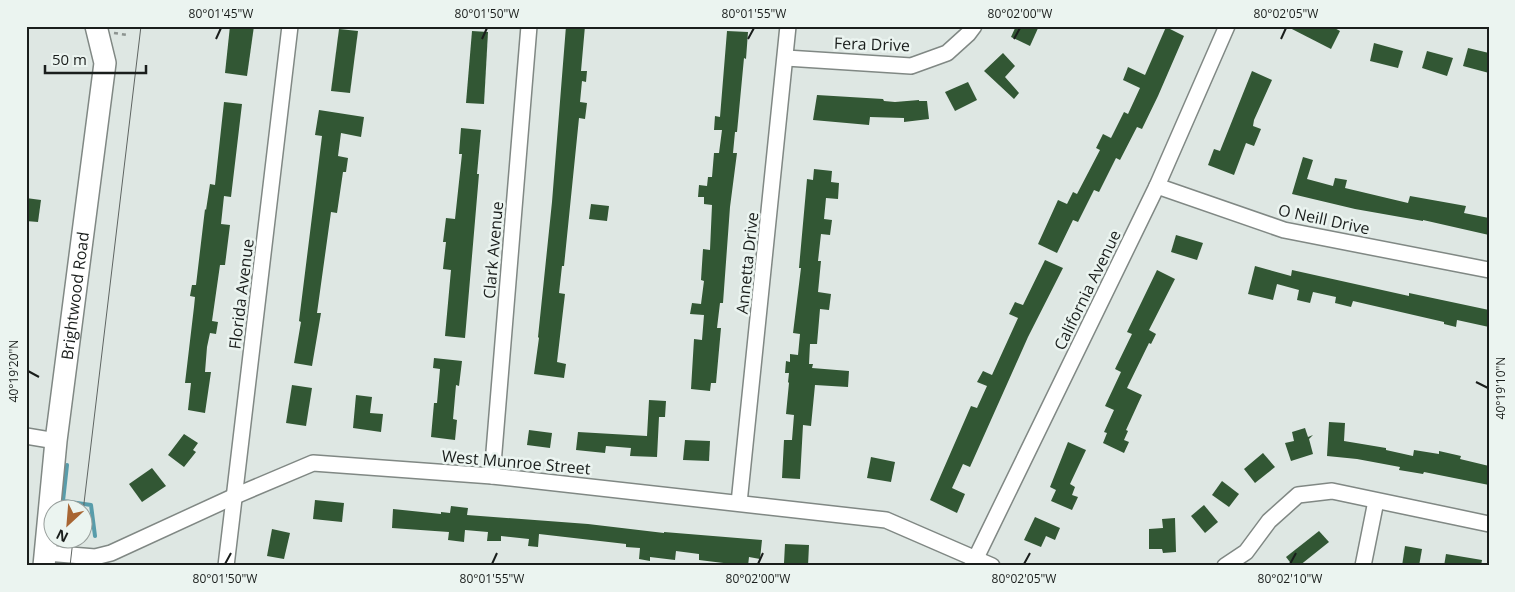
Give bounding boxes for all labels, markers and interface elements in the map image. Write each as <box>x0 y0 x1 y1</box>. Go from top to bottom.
text: 80°01'45"W <box>189 5 253 22</box>
text: 80°01'50"W <box>455 5 519 22</box>
text: 80°01'55"W <box>722 5 786 22</box>
text: 80°02'00"W <box>988 5 1052 22</box>
text: 80°02'05"W <box>1254 5 1318 22</box>
street label: Fera Drive <box>834 32 910 56</box>
scale bar <box>45 42 146 74</box>
text: 50 m <box>52 49 87 69</box>
street label: O Neill Drive <box>1276 199 1372 239</box>
street label: Clark Avenue <box>478 200 508 300</box>
street label: Annetta Drive <box>731 211 763 315</box>
street label: California Avenue <box>1048 226 1126 354</box>
street label: Brightwood Road <box>56 230 94 361</box>
street label: Florida Avenue <box>223 238 259 350</box>
text: 40°19'20"N <box>5 340 22 402</box>
text: 40°19'10"N <box>1492 357 1509 419</box>
street label: West Munroe Street <box>441 445 592 479</box>
north arrow <box>42 500 92 550</box>
text: N <box>53 525 71 547</box>
text: 80°01'50"W <box>193 570 257 587</box>
text: 80°01'55"W <box>460 570 524 587</box>
text: 80°02'00"W <box>726 570 790 587</box>
text: 80°02'05"W <box>992 570 1056 587</box>
text: 80°02'10"W <box>1258 570 1322 587</box>

